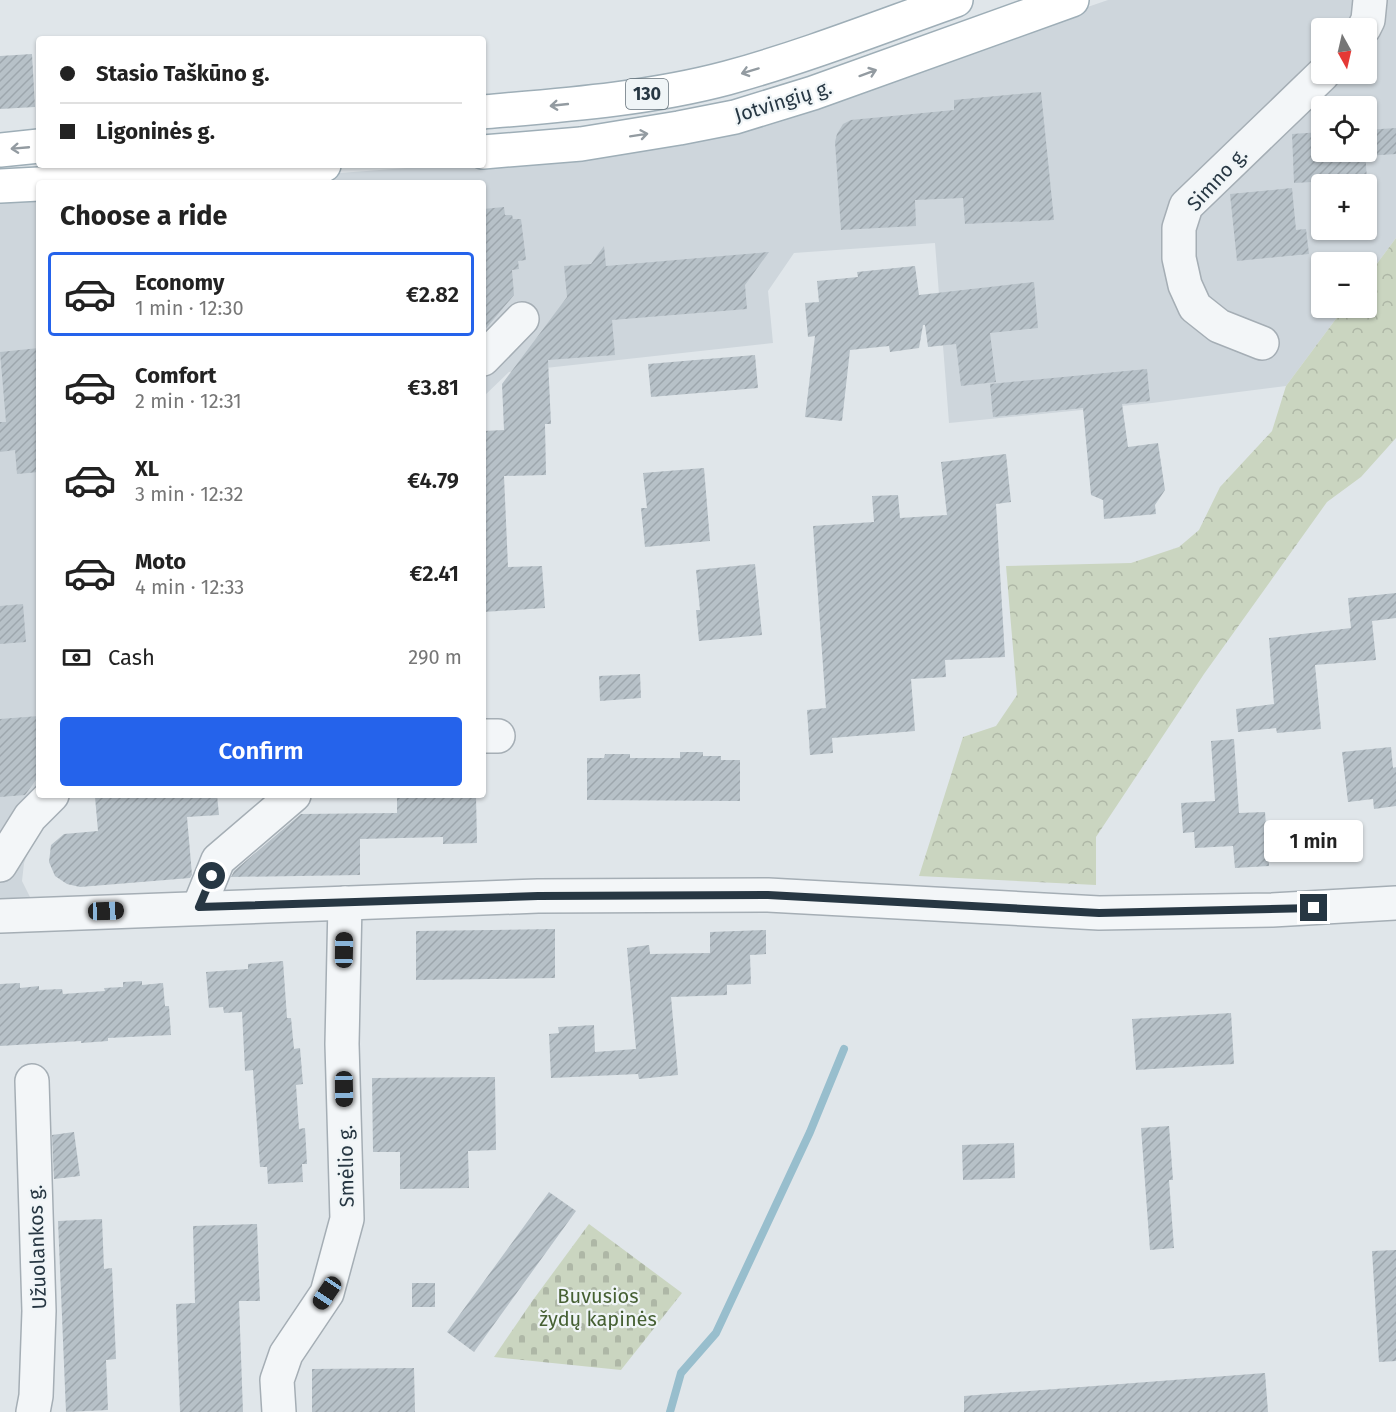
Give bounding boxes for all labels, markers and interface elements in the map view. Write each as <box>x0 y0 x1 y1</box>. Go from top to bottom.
north arrow <box>1311 18 1377 84</box>
map controls <box>1311 18 1377 318</box>
text: Stasio Taškūno g. <box>96 60 269 87</box>
one-way arrow <box>741 66 760 77</box>
one-way arrow <box>858 67 877 78</box>
street label: Jotvingių g. <box>732 75 834 127</box>
road number: 130 <box>626 79 668 109</box>
button: locate <box>1311 96 1377 162</box>
one-way arrow <box>549 100 569 111</box>
text: Ligoninės g. <box>96 118 215 145</box>
one-way arrow <box>628 129 648 140</box>
street label: Simno g. <box>1182 142 1252 216</box>
one-way arrow <box>10 143 30 154</box>
button: + <box>1311 174 1377 240</box>
text: Choose a ride <box>60 200 227 232</box>
button: − <box>1311 252 1377 318</box>
icon: car <box>63 267 117 321</box>
text: Economy <box>135 269 224 296</box>
text: €2.82 <box>406 281 459 308</box>
text: 1 min · 12:30 <box>135 296 244 320</box>
icon: car <box>63 360 117 414</box>
text: Comfort <box>135 362 216 389</box>
text: €3.81 <box>407 374 459 401</box>
text: 2 min · 12:31 <box>135 389 242 413</box>
icon: car <box>63 453 117 507</box>
text: XL <box>135 455 159 482</box>
text: €4.79 <box>407 467 459 494</box>
text: 3 min · 12:32 <box>135 482 243 506</box>
icon: car <box>63 546 117 600</box>
text: Moto <box>135 548 186 575</box>
text: €2.41 <box>410 560 459 587</box>
text: 4 min · 12:33 <box>135 575 244 599</box>
icon: cash <box>60 641 93 674</box>
text: Cash <box>108 644 155 671</box>
text: 290 m <box>408 645 462 669</box>
button: Confirm <box>60 717 462 786</box>
callout: 1 min <box>1264 821 1364 863</box>
text: 1 min <box>1289 829 1338 853</box>
route start <box>198 862 225 889</box>
route end <box>1300 894 1327 921</box>
car <box>88 901 124 921</box>
car <box>335 932 353 968</box>
car <box>335 1071 353 1107</box>
street label: Smėlio g. <box>333 1124 359 1208</box>
street label: Užuolankos g. <box>23 1184 51 1310</box>
car <box>309 1273 345 1313</box>
park label: Buvusios žydų kapinės <box>539 1284 657 1331</box>

